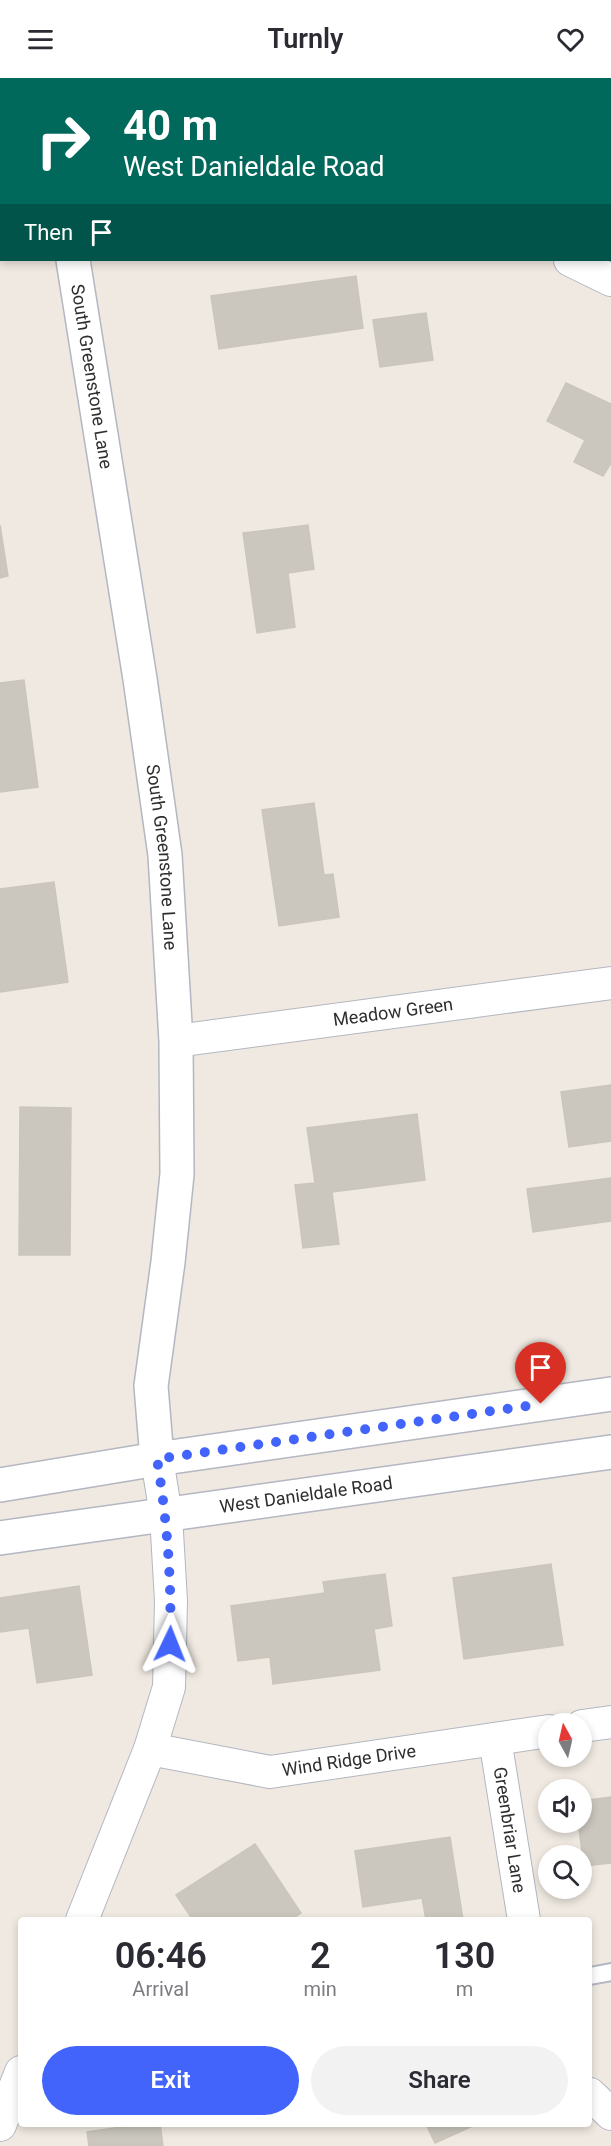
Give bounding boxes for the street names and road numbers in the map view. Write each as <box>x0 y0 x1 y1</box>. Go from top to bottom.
street label: South Greenstone Lane <box>67 283 117 470</box>
street label: South Greenstone Lane <box>142 763 182 951</box>
street label: Meadow Green <box>332 993 454 1030</box>
street label: West Danieldale Road <box>218 1472 394 1517</box>
street label: Wind Ridge Drive <box>280 1740 417 1780</box>
street label: Greenbriar Lane <box>490 1765 530 1894</box>

